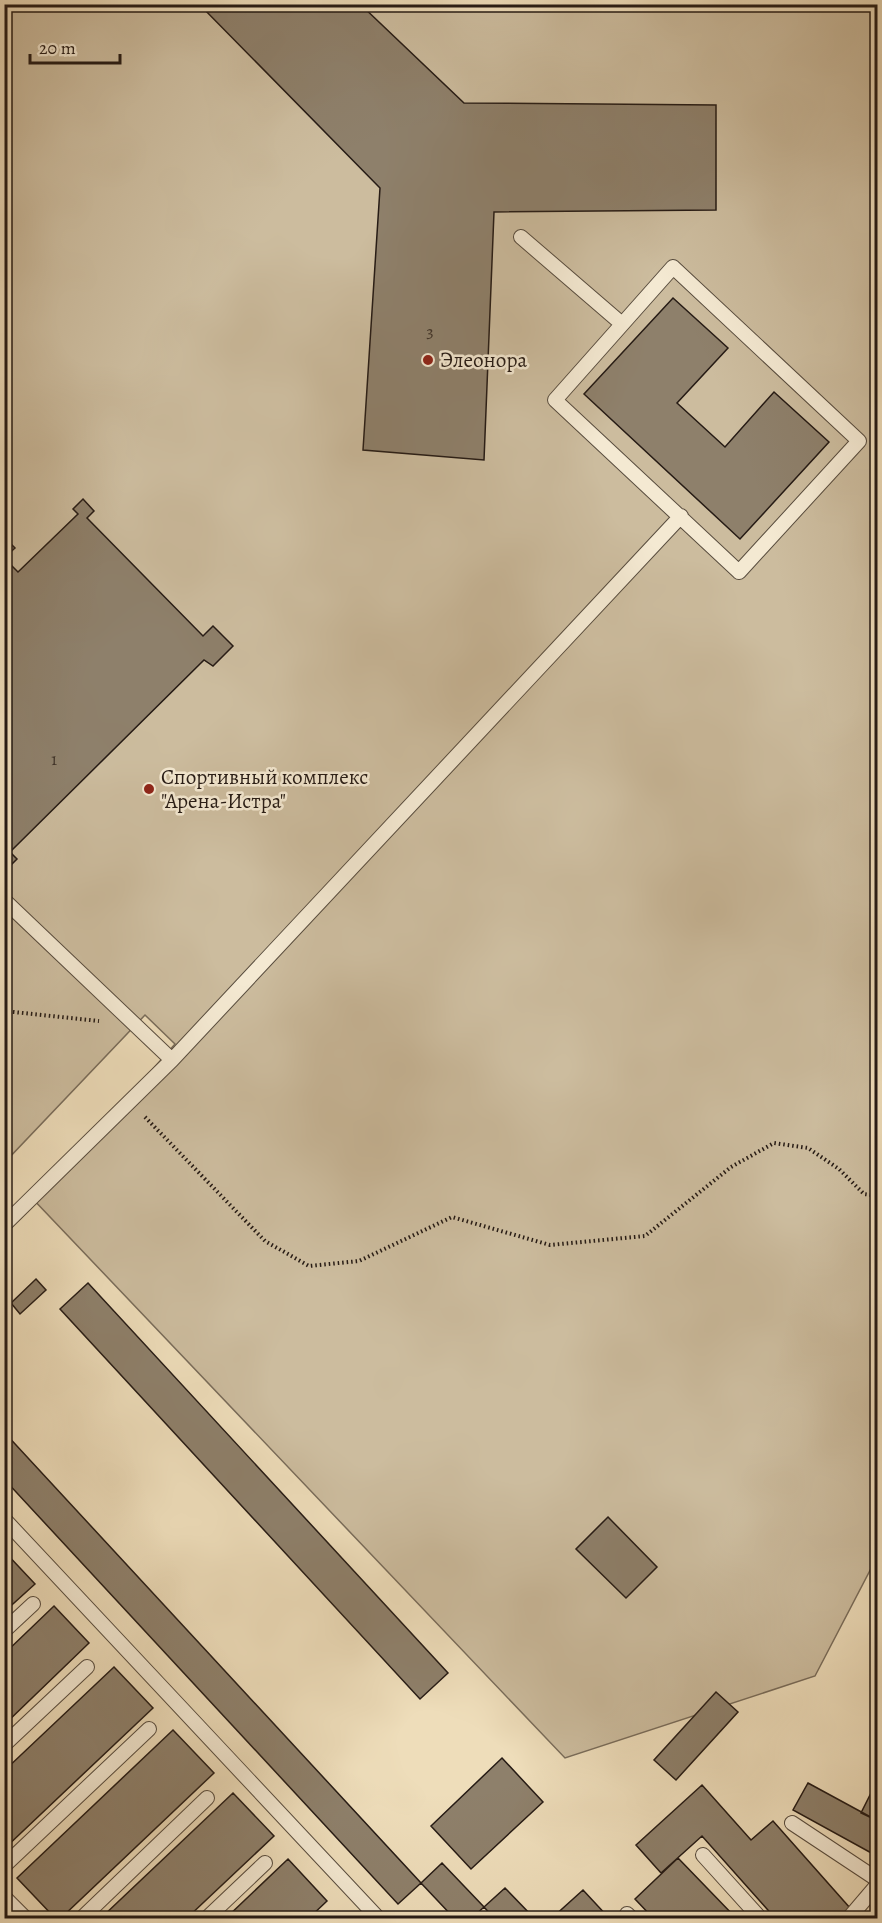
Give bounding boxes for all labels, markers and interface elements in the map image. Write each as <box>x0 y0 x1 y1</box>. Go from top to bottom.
scale bar <box>30 27 120 65</box>
text: 20 m <box>39 36 76 60</box>
house number: 3 <box>426 319 434 343</box>
place label: Элеонора <box>440 346 527 374</box>
marker: Элеонора <box>421 353 435 367</box>
house number: 1 <box>51 747 57 771</box>
place label: Спортивный комплекс "Арена-Истра" <box>161 763 368 815</box>
marker: Спортивный комплекс "Арена-Истра" <box>142 782 156 796</box>

